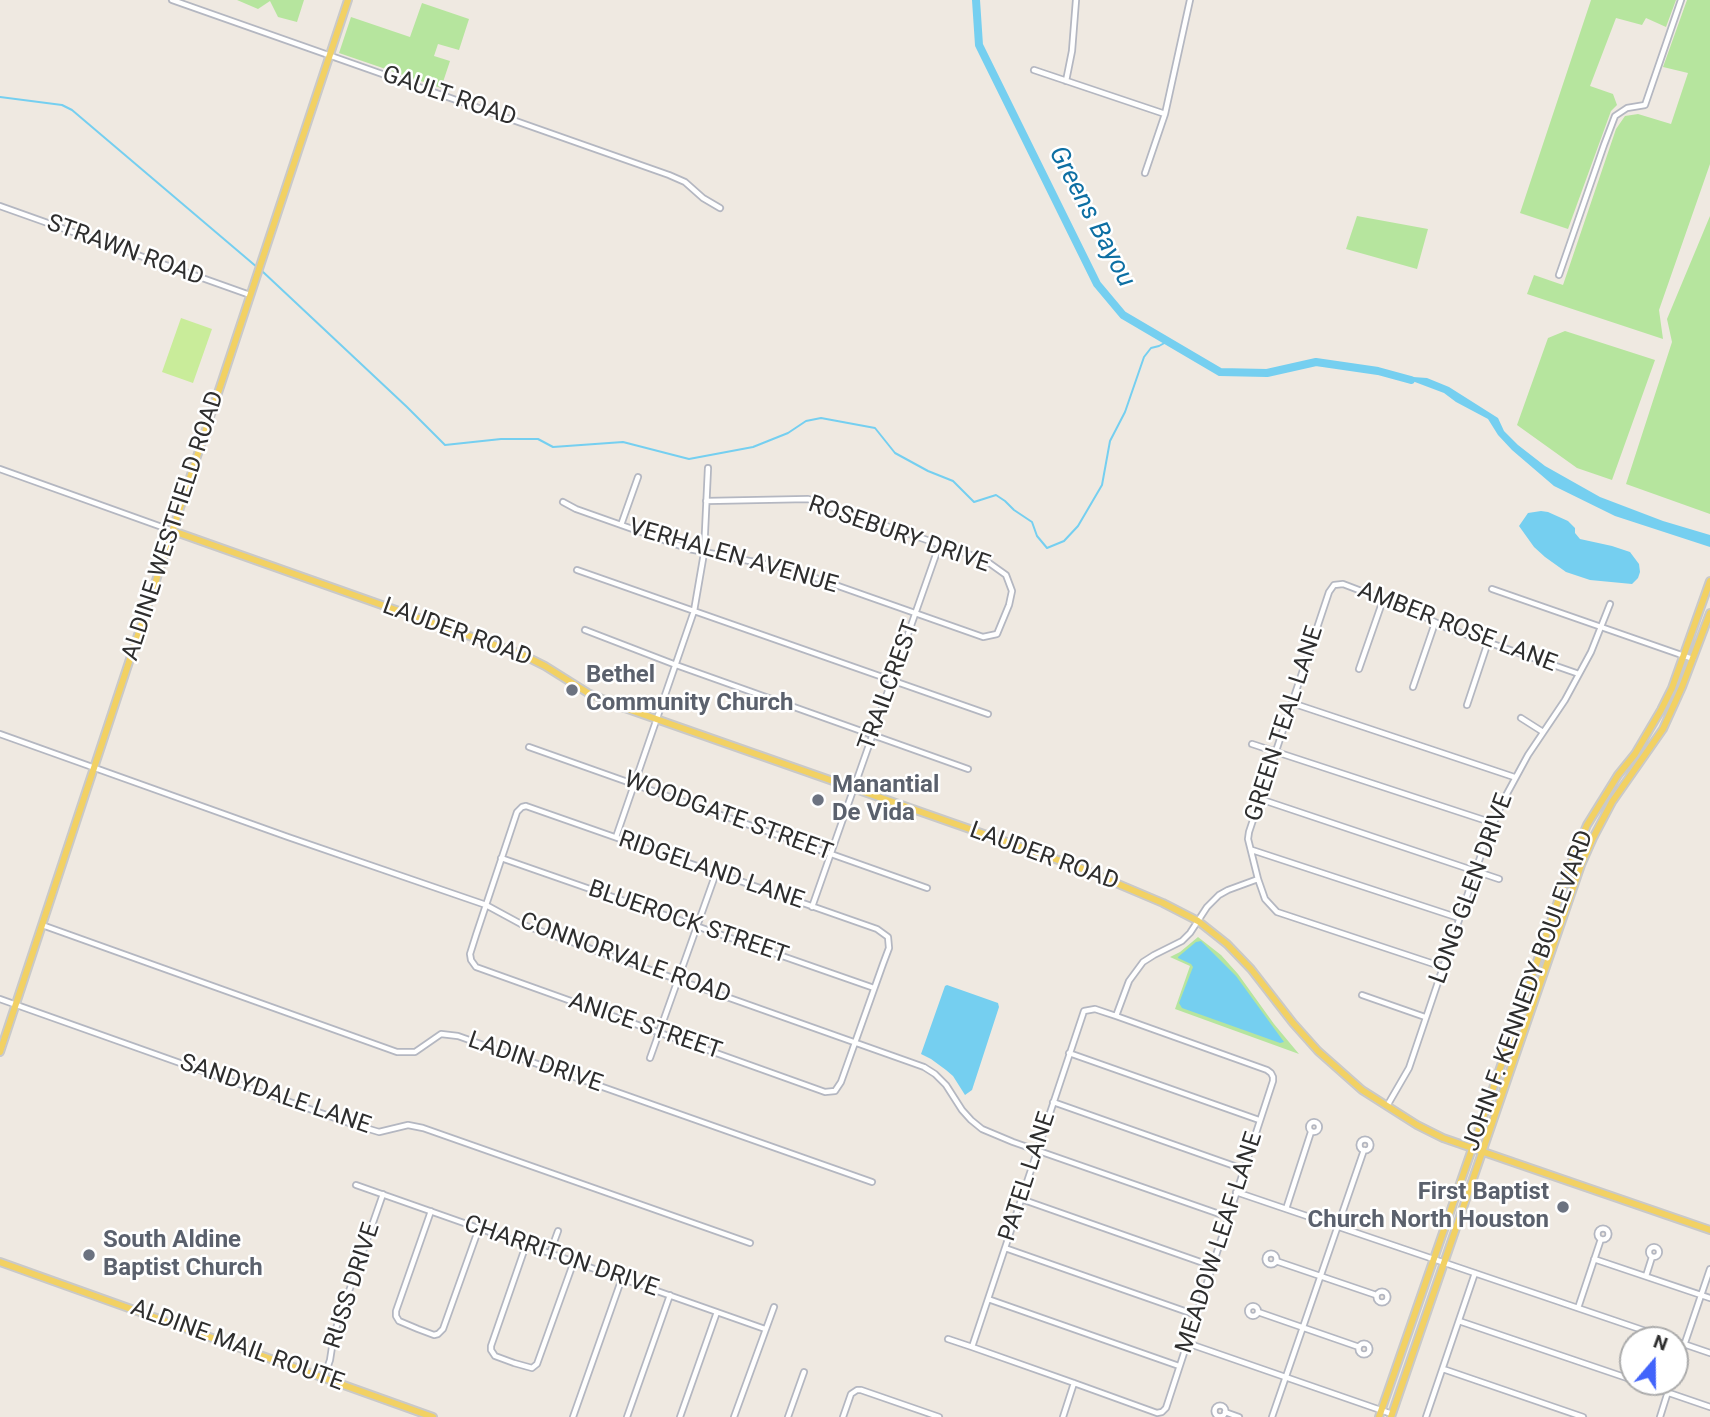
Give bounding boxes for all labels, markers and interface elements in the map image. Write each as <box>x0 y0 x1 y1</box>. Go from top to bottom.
street label: GAULT ROAD <box>378 61 520 133</box>
water label: Greens Bayou <box>1041 141 1141 293</box>
street label: STRAWN ROAD <box>43 209 207 293</box>
street label: ALDINE WESTFIELD ROAD <box>117 388 231 664</box>
street label: ROSEBURY DRIVE <box>804 490 994 580</box>
street label: VERHALEN AVENUE <box>625 513 841 601</box>
street label: AMBER ROSE LANE <box>1354 577 1560 679</box>
street label: LAUDER ROAD <box>378 593 536 673</box>
street label: TRAILCREST <box>853 617 927 755</box>
street label: GREEN TEAL LANE <box>1240 623 1330 825</box>
place label: Bethel Community Church <box>586 662 793 718</box>
marker: Bethel Community Church <box>564 682 580 698</box>
street label: WOODGATE STREET <box>620 766 836 868</box>
place label: Manantial De Vida <box>832 772 939 828</box>
street label: LONG GLEN DRIVE <box>1424 790 1520 988</box>
marker: Manantial De Vida <box>810 792 826 808</box>
street label: LAUDER ROAD <box>965 817 1123 897</box>
street label: RIDGELAND LANE <box>614 826 808 916</box>
street label: JOHN F. KENNEDY BOULEVARD <box>1457 827 1601 1155</box>
street label: BLUEROCK STREET <box>584 875 792 971</box>
street label: CONNORVALE ROAD <box>516 907 734 1011</box>
street label: ANICE STREET <box>565 987 725 1067</box>
street label: LADIN DRIVE <box>464 1027 606 1099</box>
street label: SANDYDALE LANE <box>176 1049 374 1141</box>
street label: PATEL LANE <box>994 1109 1062 1245</box>
street label: MEADOW LEAF LANE <box>1171 1129 1269 1357</box>
place label: First Baptist Church North Houston <box>1307 1179 1549 1235</box>
marker: First Baptist Church North Houston <box>1555 1199 1571 1215</box>
street label: CHARRITON DRIVE <box>460 1210 662 1304</box>
street label: RUSS DRIVE <box>319 1219 387 1353</box>
place label: South Aldine Baptist Church <box>103 1227 263 1283</box>
marker: South Aldine Baptist Church <box>81 1247 97 1263</box>
street label: ALDINE MAIL ROUTE <box>127 1294 347 1398</box>
north arrow <box>1619 1326 1689 1396</box>
text: N <box>1650 1330 1671 1356</box>

